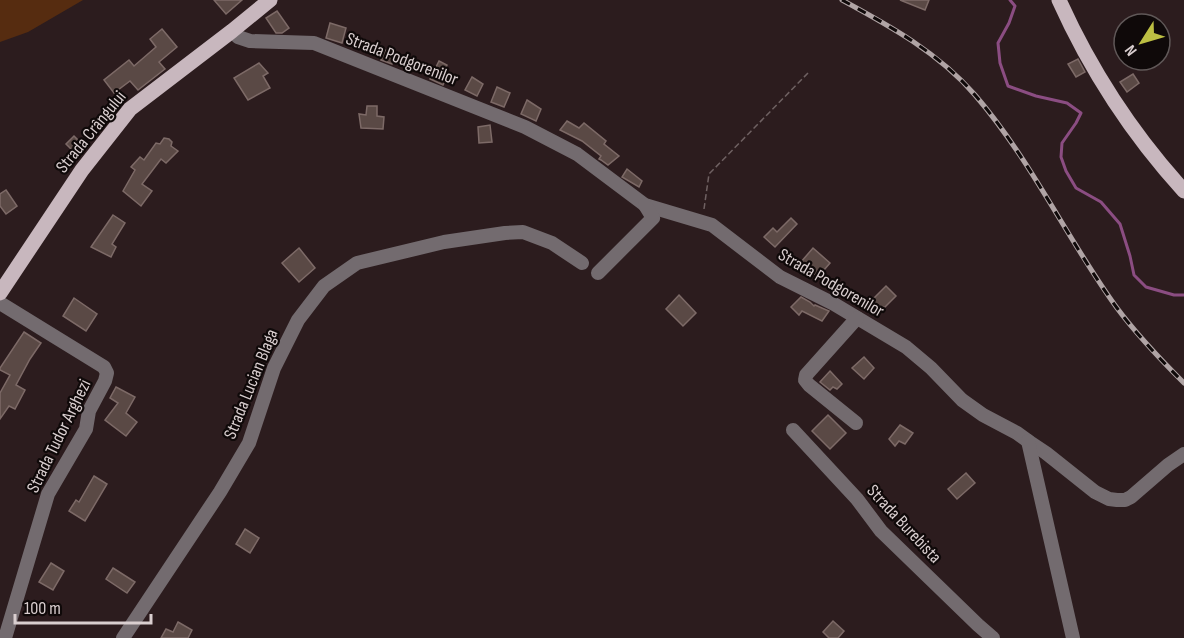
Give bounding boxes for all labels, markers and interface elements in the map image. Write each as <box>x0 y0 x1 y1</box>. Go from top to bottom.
north arrow <box>1112 12 1172 72</box>
street label: Strada Podgorenilor <box>343 28 461 90</box>
text: N <box>1121 41 1141 59</box>
street label: Strada Crângului <box>52 87 130 177</box>
street label: Strada Podgorenilor <box>774 244 888 322</box>
street label: Strada Lucian Blaga <box>219 326 283 442</box>
street label: Strada Tudor Arghezi <box>22 376 96 496</box>
street label: Strada Burebista <box>862 480 946 568</box>
scale bar <box>15 587 152 625</box>
text: 100 m <box>24 598 61 619</box>

